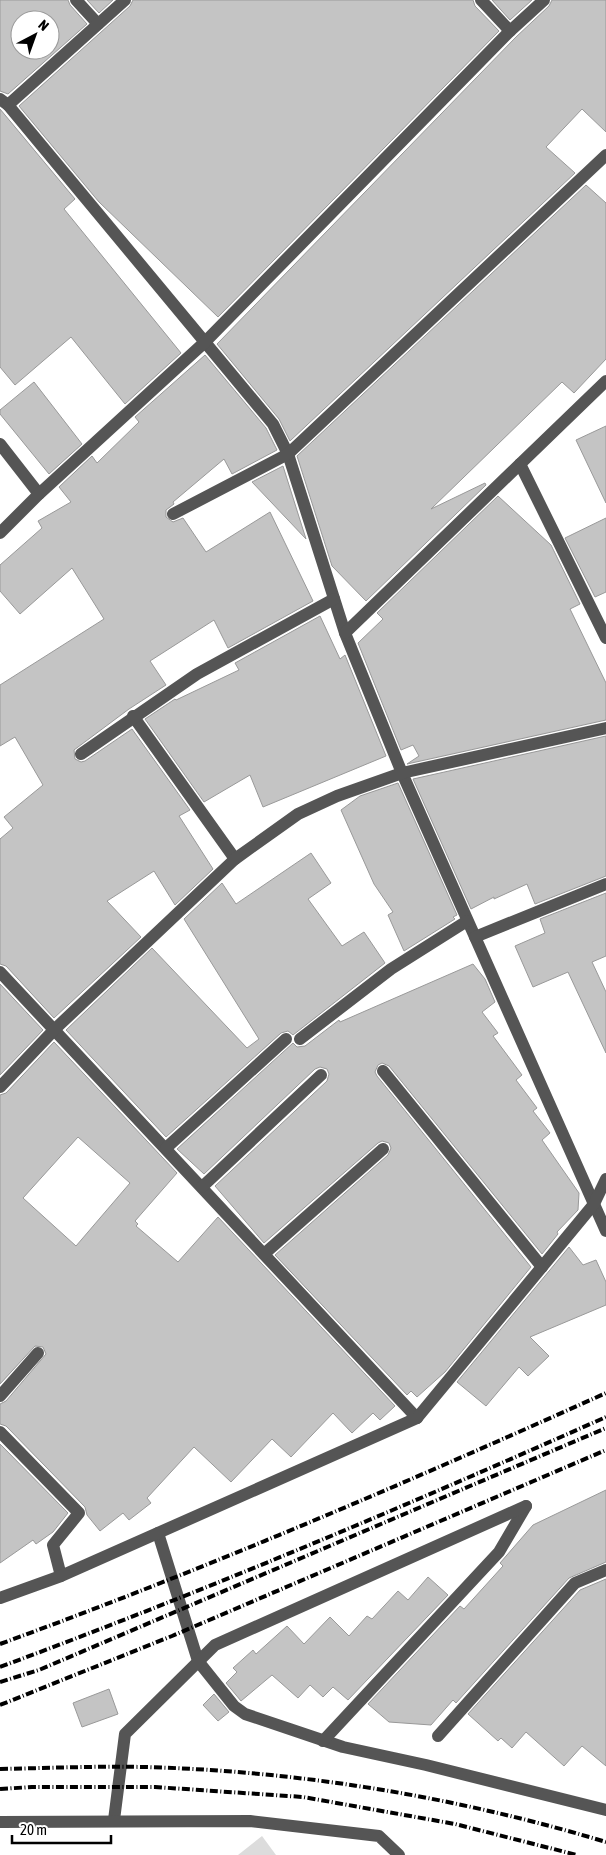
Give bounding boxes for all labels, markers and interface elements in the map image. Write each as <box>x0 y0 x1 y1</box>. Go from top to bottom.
north arrow <box>10 10 60 60</box>
text: N <box>35 16 52 34</box>
scale bar <box>12 1812 111 1844</box>
text: 20 m <box>20 1821 47 1838</box>

